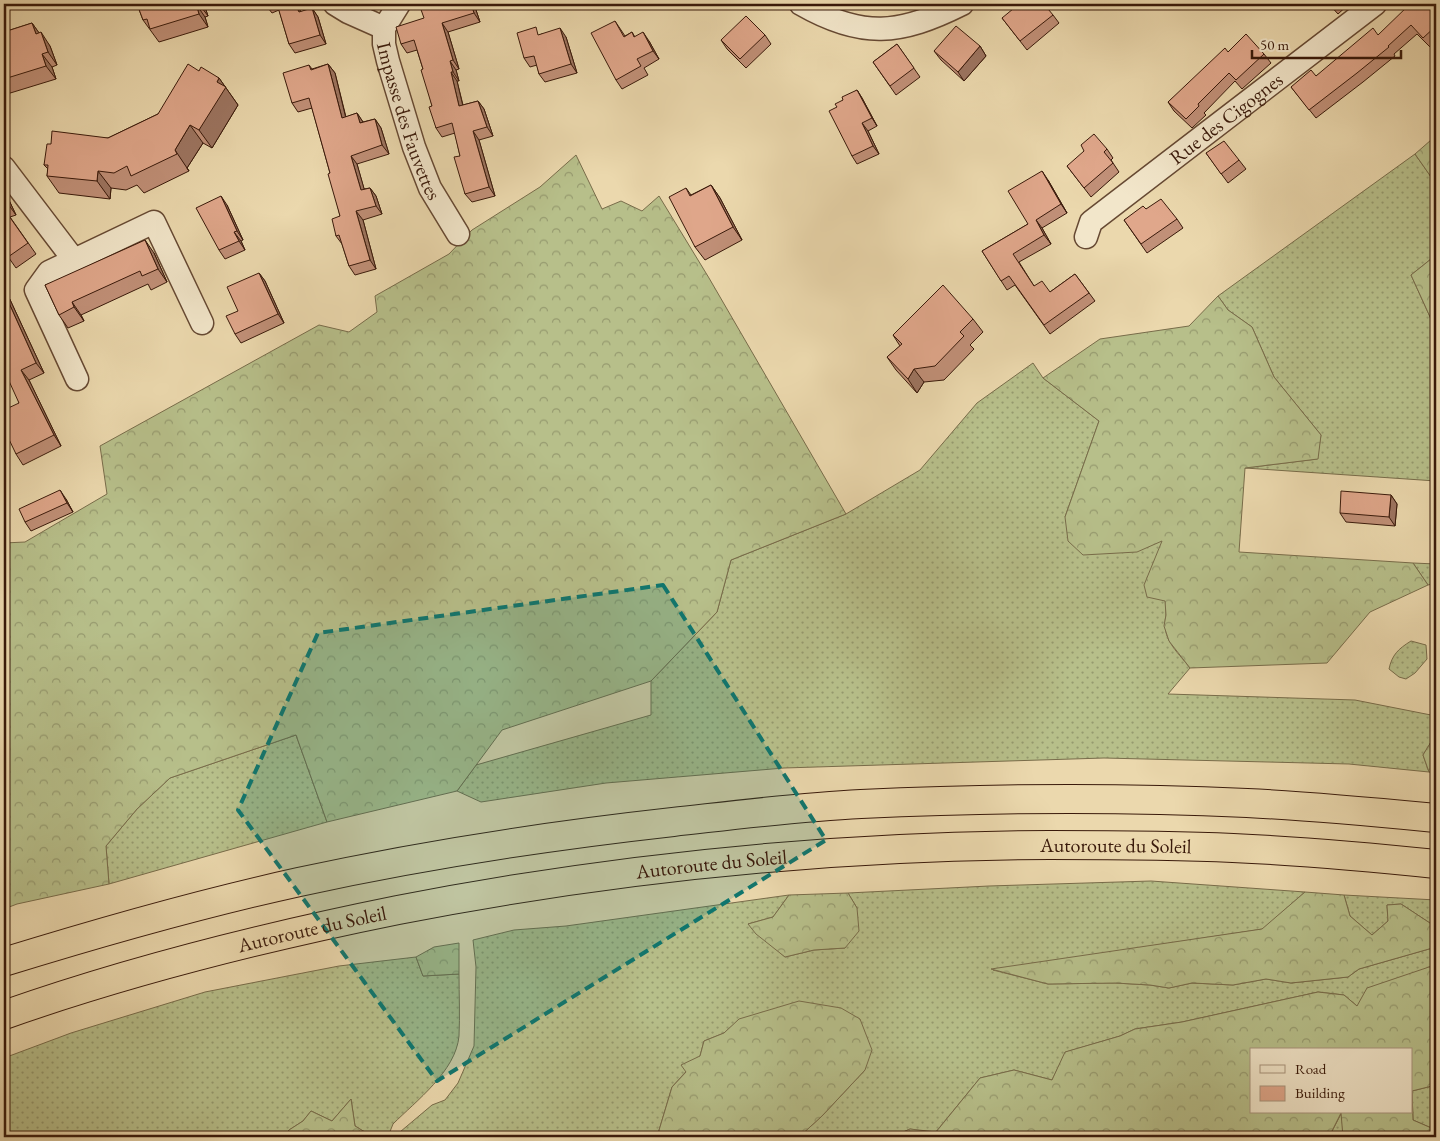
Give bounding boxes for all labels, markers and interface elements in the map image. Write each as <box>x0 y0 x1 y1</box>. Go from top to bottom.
scale bar <box>1252 28 1401 60</box>
text: 50 m <box>1260 35 1289 54</box>
street label: Impasse des Fauvettes <box>371 39 447 205</box>
street label: Rue des Cigognes <box>1164 67 1288 170</box>
street label: Autoroute du Soleil <box>1039 832 1192 859</box>
street label: Autoroute du Soleil <box>633 843 788 885</box>
street label: Autoroute du Soleil <box>234 900 389 959</box>
legend <box>1250 1048 1412 1114</box>
text: Road <box>1295 1059 1327 1078</box>
text: Building <box>1295 1083 1345 1102</box>

